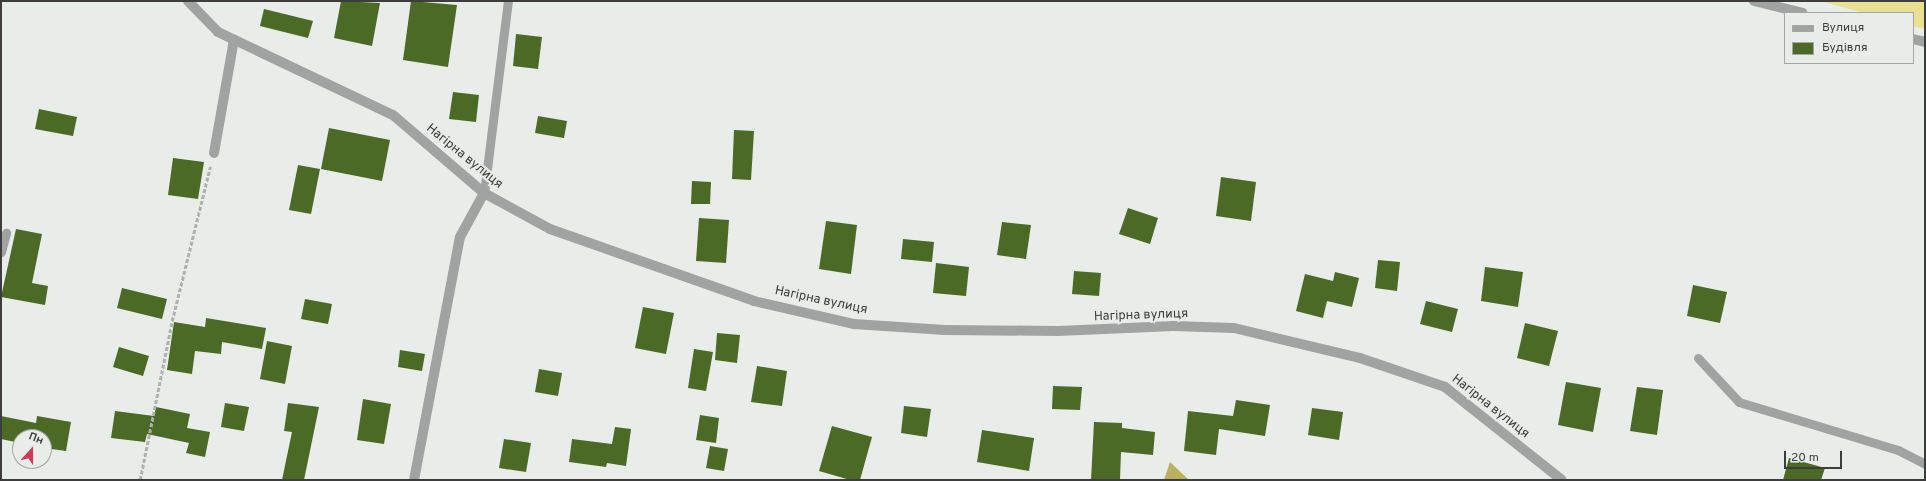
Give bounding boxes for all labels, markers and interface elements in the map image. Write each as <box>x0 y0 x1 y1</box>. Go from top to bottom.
legend <box>1784 12 1914 64</box>
text: Вулиця <box>1822 20 1864 36</box>
text: Будівля <box>1822 40 1868 56</box>
street label: Нагірна вулиця <box>422 121 506 193</box>
street label: Нагірна вулиця <box>773 284 869 318</box>
street label: Нагірна вулиця <box>1094 307 1188 325</box>
street label: Нагірна вулиця <box>1448 372 1532 442</box>
north arrow <box>12 429 52 469</box>
text: Пн <box>27 430 45 448</box>
scale bar <box>1786 443 1844 469</box>
text: 20 m <box>1791 450 1819 466</box>

